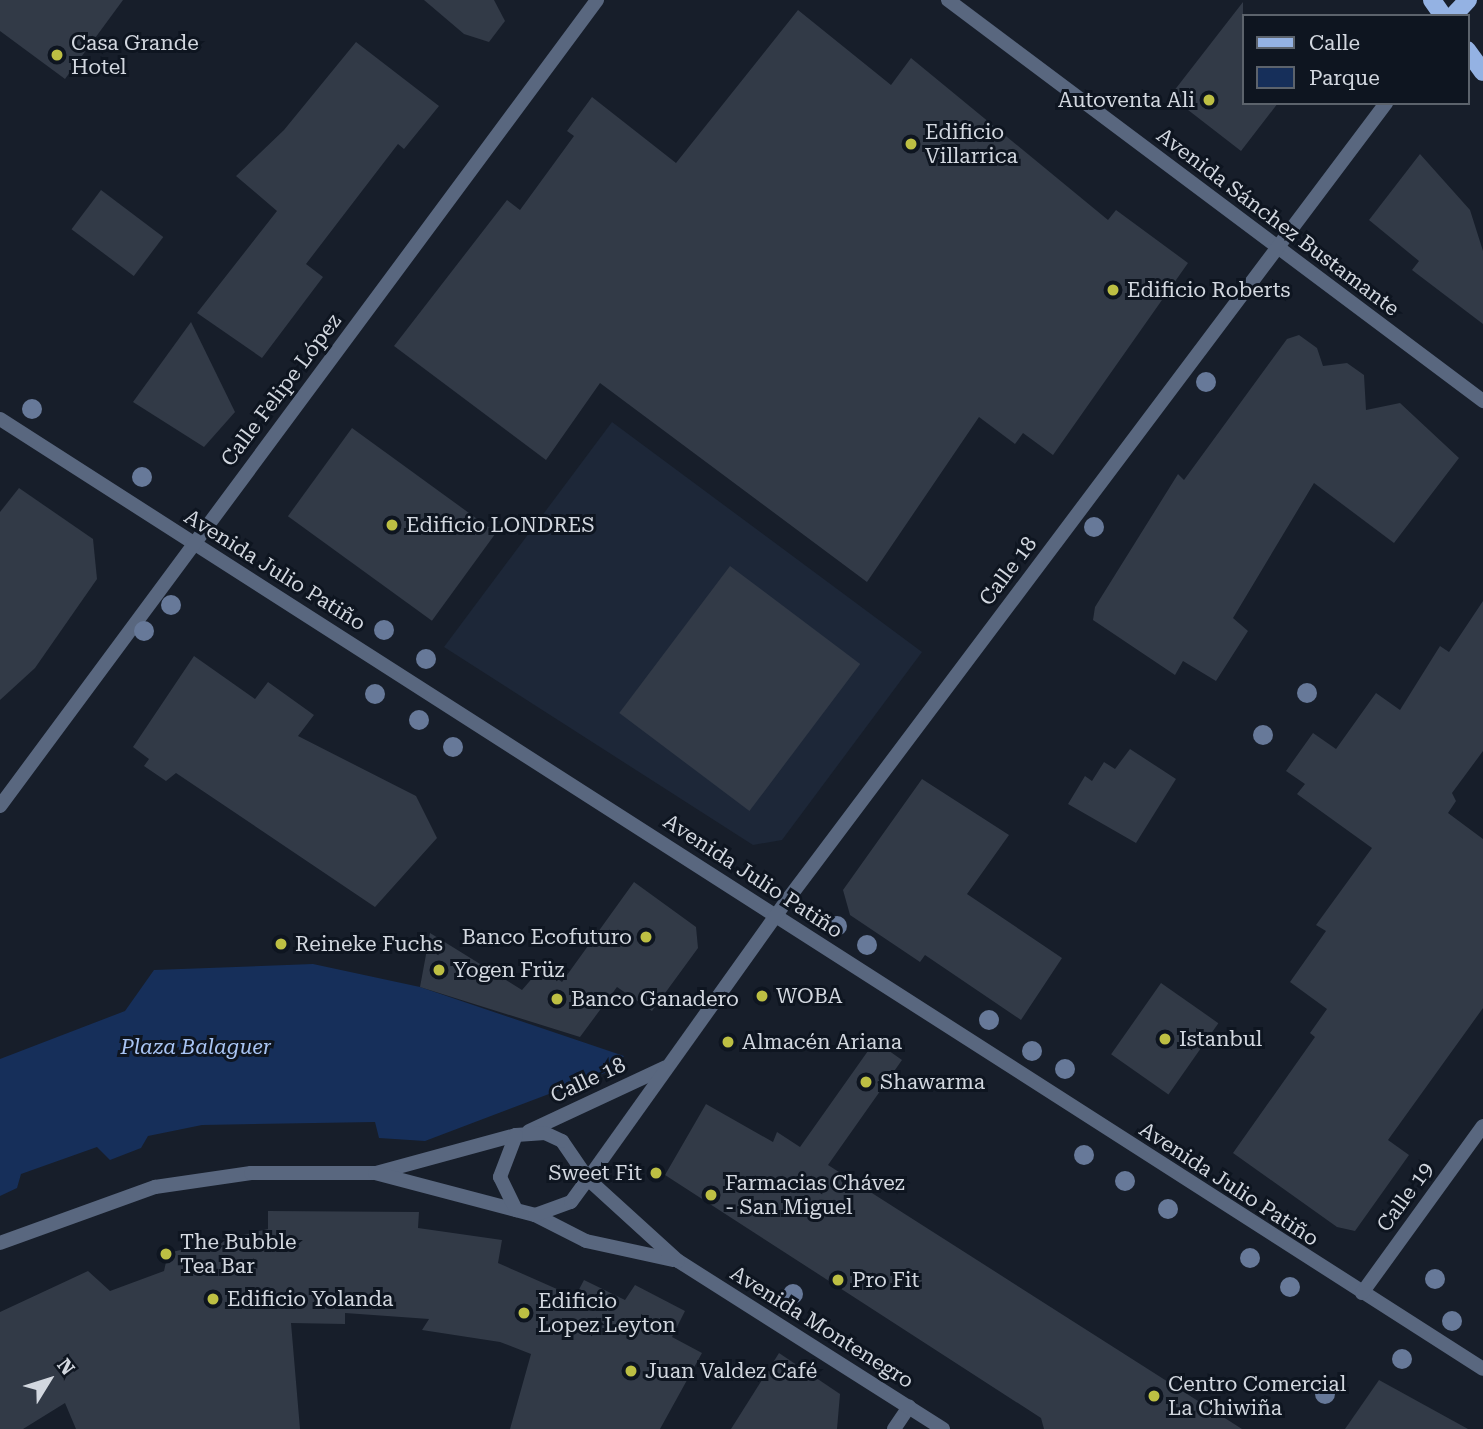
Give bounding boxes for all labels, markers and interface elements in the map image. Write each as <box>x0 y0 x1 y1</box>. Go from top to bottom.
legend <box>1242 14 1469 105</box>
place label: Casa Grande Hotel <box>71 30 199 80</box>
text: Calle <box>1309 31 1360 55</box>
marker: Casa Grande Hotel <box>49 47 65 63</box>
text: Parque <box>1309 66 1380 90</box>
place label: Autoventa Ali <box>1058 87 1195 113</box>
marker: Autoventa Ali <box>1201 92 1217 108</box>
place label: Edificio Villarrica <box>925 119 1018 169</box>
street label: Avenida Sánchez Bustamante <box>1152 123 1404 321</box>
marker: Edificio Villarrica <box>903 136 919 152</box>
place label: Edificio Roberts <box>1127 277 1291 303</box>
marker: Edificio Roberts <box>1105 282 1121 298</box>
street label: Calle Felipe López <box>216 309 346 471</box>
street label: Avenida Julio Patiño <box>180 504 370 636</box>
place label: Edificio LONDRES <box>406 512 594 538</box>
marker: Edificio LONDRES <box>384 517 400 533</box>
street label: Calle 18 <box>974 532 1042 610</box>
street label: Avenida Julio Patiño <box>659 809 847 943</box>
place label: Banco Ecofuturo <box>462 924 632 950</box>
marker: Banco Ecofuturo <box>638 929 654 945</box>
place label: Reineke Fuchs <box>295 931 443 957</box>
marker: Reineke Fuchs <box>273 936 289 952</box>
place label: Yogen Früz <box>453 957 564 983</box>
marker: Yogen Früz <box>431 962 447 978</box>
place label: WOBA <box>776 983 842 1009</box>
place label: Banco Ganadero <box>571 986 739 1012</box>
marker: WOBA <box>754 988 770 1004</box>
marker: Banco Ganadero <box>549 991 565 1007</box>
place label: Istanbul <box>1179 1026 1262 1052</box>
place label: Almacén Ariana <box>742 1029 902 1055</box>
marker: Istanbul <box>1157 1031 1173 1047</box>
park label: Plaza Balaguer <box>120 1034 272 1060</box>
marker: Almacén Ariana <box>720 1034 736 1050</box>
street label: Calle 18 <box>547 1052 629 1108</box>
place label: Shawarma <box>880 1069 985 1095</box>
marker: Shawarma <box>858 1074 874 1090</box>
street label: Avenida Julio Patiño <box>1135 1117 1323 1251</box>
street label: Calle 19 <box>1371 1157 1439 1237</box>
place label: Sweet Fit <box>549 1160 642 1186</box>
marker: Sweet Fit <box>648 1165 664 1181</box>
place label: Farmacias Chávez - San Miguel <box>725 1170 905 1220</box>
marker: Farmacias Chávez - San Miguel <box>703 1187 719 1203</box>
place label: The Bubble Tea Bar <box>180 1229 297 1279</box>
marker: The Bubble Tea Bar <box>158 1246 174 1262</box>
street label: Avenida Montenegro <box>726 1260 918 1394</box>
place label: Pro Fit <box>852 1267 919 1293</box>
marker: Pro Fit <box>830 1272 846 1288</box>
place label: Edificio Yolanda <box>227 1286 393 1312</box>
place label: Edificio Lopez Leyton <box>538 1288 676 1338</box>
marker: Edificio Yolanda <box>205 1291 221 1307</box>
marker: Edificio Lopez Leyton <box>516 1305 532 1321</box>
north arrow <box>14 1345 84 1415</box>
text: N <box>52 1354 80 1380</box>
place label: Juan Valdez Café <box>645 1358 817 1384</box>
marker: Juan Valdez Café <box>623 1363 639 1379</box>
place label: Centro Comercial La Chiwiña <box>1168 1371 1346 1421</box>
marker: Centro Comercial La Chiwiña <box>1146 1388 1162 1404</box>

